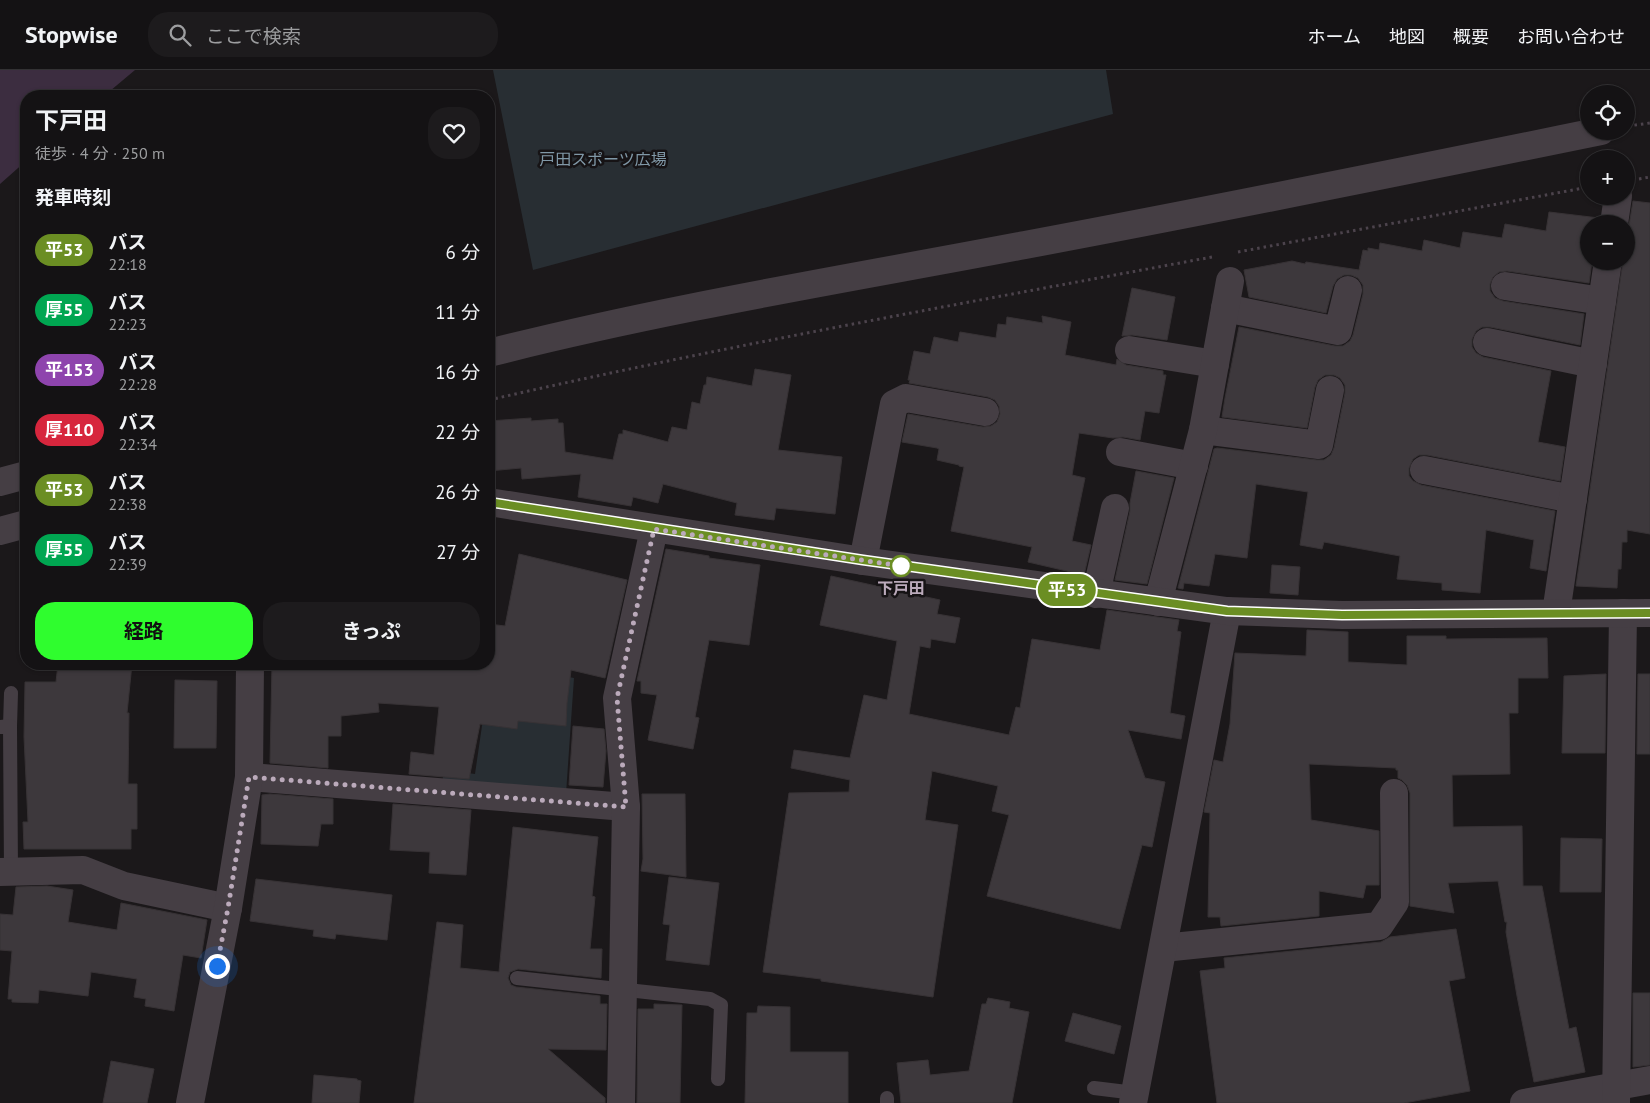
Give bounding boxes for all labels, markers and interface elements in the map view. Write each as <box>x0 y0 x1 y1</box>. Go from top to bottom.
search box <box>148 12 498 57</box>
text: Stopwise <box>25 19 118 50</box>
icon: search <box>166 21 194 49</box>
text: ここで検索 <box>206 24 301 48</box>
text: ホーム <box>1308 25 1361 48</box>
text: 地図 <box>1389 25 1425 48</box>
text: 概要 <box>1453 25 1489 48</box>
text: お問い合わせ <box>1517 25 1625 48</box>
map controls <box>1580 85 1635 270</box>
button: locate <box>1580 85 1635 140</box>
text: 下戸田 <box>35 105 107 136</box>
button: heart <box>428 107 480 159</box>
text: 徒歩 · 4 分 · 250 m <box>35 143 165 163</box>
park label: 戸田スポーツ広場 <box>539 149 667 169</box>
button: + <box>1580 150 1635 205</box>
text: 発車時刻 <box>35 185 111 209</box>
button: − <box>1580 215 1635 270</box>
text: バス <box>108 230 146 254</box>
text: 平53 <box>45 238 83 261</box>
text: 6 分 <box>446 240 480 264</box>
text: 22:18 <box>108 254 147 274</box>
text: バス <box>108 290 146 314</box>
text: 厚55 <box>45 298 83 321</box>
text: 11 分 <box>435 300 480 324</box>
text: 22:23 <box>108 314 147 334</box>
text: バス <box>119 350 157 374</box>
text: 平153 <box>45 358 94 381</box>
text: 16 分 <box>435 360 480 384</box>
text: 22:28 <box>119 374 157 394</box>
text: バス <box>119 410 157 434</box>
text: 厚110 <box>45 418 94 441</box>
text: 22 分 <box>435 420 480 444</box>
text: 22:34 <box>119 434 157 454</box>
text: バス <box>108 470 146 494</box>
text: 平53 <box>45 478 83 501</box>
text: 26 分 <box>435 480 480 504</box>
text: 22:38 <box>108 494 147 514</box>
text: バス <box>108 530 146 554</box>
text: 厚55 <box>45 538 83 561</box>
text: 27 分 <box>436 540 480 564</box>
text: 22:39 <box>108 554 147 574</box>
marker: 下戸田 <box>890 555 912 577</box>
line badge: 平53 <box>1038 574 1096 606</box>
place label: 下戸田 <box>877 578 925 598</box>
text: 平53 <box>1048 578 1086 601</box>
button: 経路 <box>35 602 253 660</box>
button: きっぷ <box>263 602 480 660</box>
your location <box>205 954 230 979</box>

